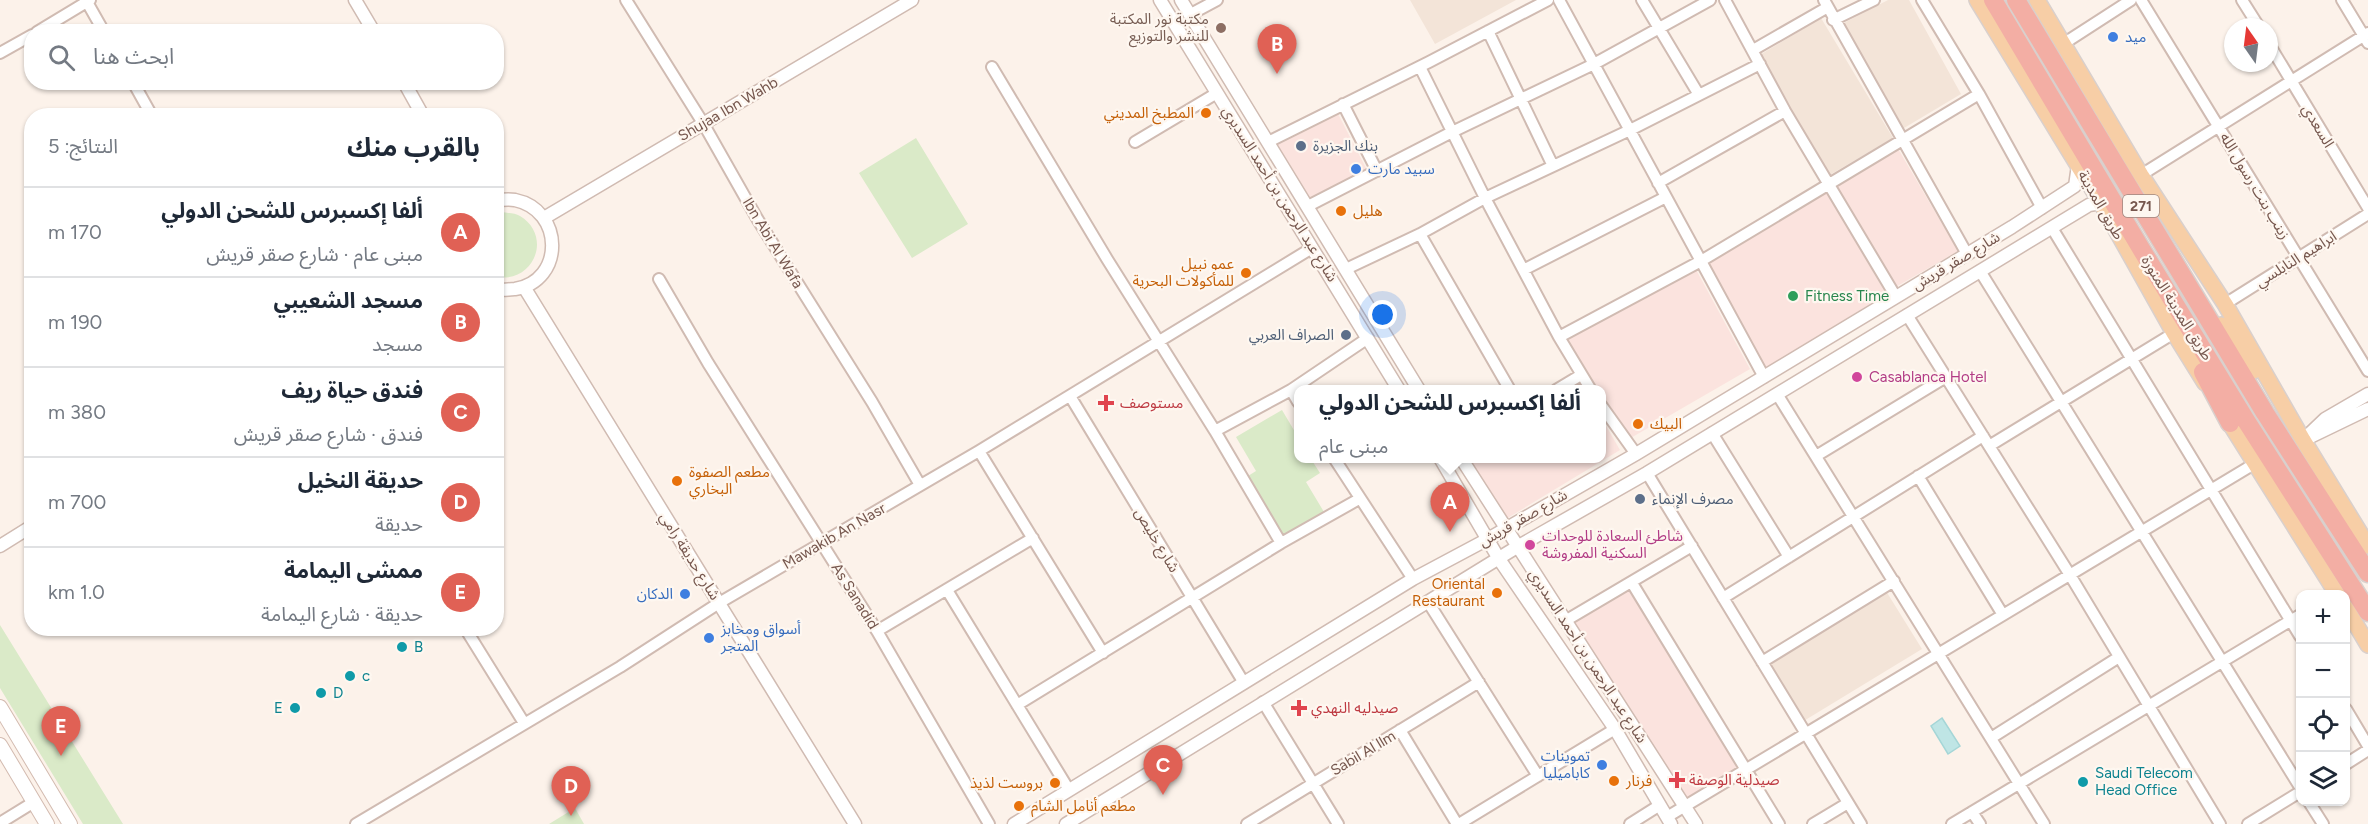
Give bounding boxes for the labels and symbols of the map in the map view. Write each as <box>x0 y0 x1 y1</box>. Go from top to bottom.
place label: مكتبة نور المكتبة للنشر والتوزيع <box>1110 10 1209 48</box>
north arrow <box>2224 18 2278 72</box>
marker: مكتبة نور المكتبة للنشر والتوزيع <box>1214 21 1228 35</box>
pin: B <box>1258 25 1296 74</box>
place label: ميد <box>2125 28 2146 46</box>
marker: ميد <box>2106 30 2120 44</box>
street label: Shujaa Ibn Wahb <box>675 73 781 145</box>
street label: السعدي <box>2296 101 2338 152</box>
street label: شارع عبد الرحمن بن أحمد السديري <box>1216 103 1342 287</box>
place label: المطبخ المديني <box>1104 104 1194 125</box>
marker: المطبخ المديني <box>1199 106 1213 120</box>
street label: زينب بنت رسول الله <box>2216 129 2294 243</box>
place label: بنك الجزيرة <box>1313 137 1378 155</box>
marker: بنك الجزيرة <box>1294 139 1308 153</box>
place label: سبيد مارت <box>1368 160 1435 178</box>
marker: سبيد مارت <box>1349 162 1363 176</box>
street label: طريق المدينة <box>2073 167 2128 243</box>
street label: Ibn Abi Al Wafa <box>739 194 807 292</box>
road number: 271 <box>2123 195 2159 217</box>
place label: هليل <box>1353 202 1383 220</box>
marker: هليل <box>1334 204 1348 218</box>
street label: ابراهيم النابلسي <box>2252 227 2341 293</box>
street label: شارع صقر قريش <box>1909 228 2005 297</box>
street label: طريق المدينة المنورة <box>2137 252 2216 364</box>
place label: عمو نبيل للمأكولات البحرية <box>1133 255 1234 290</box>
marker: عمو نبيل للمأكولات البحرية <box>1239 266 1253 280</box>
place label: Fitness Time <box>1805 287 1889 305</box>
marker: Fitness Time <box>1786 289 1800 303</box>
your location <box>1368 300 1397 329</box>
place label: الصراف العربي <box>1249 326 1334 346</box>
marker: الصراف العربي <box>1339 328 1353 342</box>
place label: Casablanca Hotel <box>1869 368 1987 386</box>
marker: Casablanca Hotel <box>1850 370 1864 384</box>
marker: مستوصف <box>1097 394 1115 412</box>
place label: مستوصف <box>1120 394 1183 412</box>
place label: البيك <box>1650 415 1682 433</box>
marker: البيك <box>1631 417 1645 431</box>
place label: مطعم الصفوة البخاري <box>689 463 770 500</box>
marker: مطعم الصفوة البخاري <box>670 474 684 488</box>
pin: A <box>1430 482 1470 532</box>
street label: شارع صقر قريش <box>1476 485 1572 553</box>
place label: مصرف الإنماء <box>1652 490 1734 509</box>
marker: مصرف الإنماء <box>1633 492 1647 506</box>
street label: Mawakib An Nasr <box>779 499 889 573</box>
street label: شارع خليص <box>1128 504 1183 577</box>
street label: شارع حديقة رامي <box>653 509 724 605</box>
place label: شاطئ السعادة للوحدات السكنية المفروشة <box>1542 527 1683 562</box>
marker: شاطئ السعادة للوحدات السكنية المفروشة <box>1523 538 1537 552</box>
street label: As Sanadid <box>828 560 882 632</box>
street label: شارع عبد الرحمن بن أحمد السديري <box>1522 566 1651 748</box>
place label: Oriental Restaurant <box>1412 575 1485 610</box>
place label: الدكان <box>637 585 673 603</box>
marker: Oriental Restaurant <box>1490 586 1504 600</box>
marker: الدكان <box>678 587 692 601</box>
place label: أسواق ومخابز المتجر <box>720 620 801 655</box>
marker: أسواق ومخابز المتجر <box>702 631 716 645</box>
place label: B <box>414 638 423 656</box>
marker: B <box>395 640 409 654</box>
place label: c <box>362 667 370 685</box>
marker: c <box>343 669 357 683</box>
place label: D <box>333 684 343 702</box>
marker: D <box>314 686 328 700</box>
place label: E <box>274 699 283 717</box>
place label: صيدليه النهدي <box>1311 699 1398 719</box>
marker: E <box>288 701 302 715</box>
marker: صيدليه النهدي <box>1292 701 1306 715</box>
pin: E <box>42 706 80 756</box>
street label: Sabil Al llm <box>1327 727 1399 779</box>
pin: C <box>1144 746 1182 795</box>
place label: تموينات كاباميليا <box>1541 747 1591 782</box>
marker: تموينات كاباميليا <box>1595 758 1609 772</box>
place label: Saudi Telecom Head Office <box>2095 764 2193 799</box>
pin: D <box>552 766 590 816</box>
place label: صيدلية الوصفة <box>1689 771 1779 789</box>
place label: فرنار <box>1625 772 1652 790</box>
marker: صيدلية الوصفة <box>1670 773 1684 787</box>
place label: بروست لذيذ <box>970 774 1043 792</box>
marker: فرنار <box>1607 774 1621 788</box>
marker: Saudi Telecom Head Office <box>2076 775 2090 789</box>
marker: بروست لذيذ <box>1048 776 1062 790</box>
place label: مطعم أنامل الشام <box>1031 797 1136 817</box>
marker: مطعم أنامل الشام <box>1012 799 1026 813</box>

